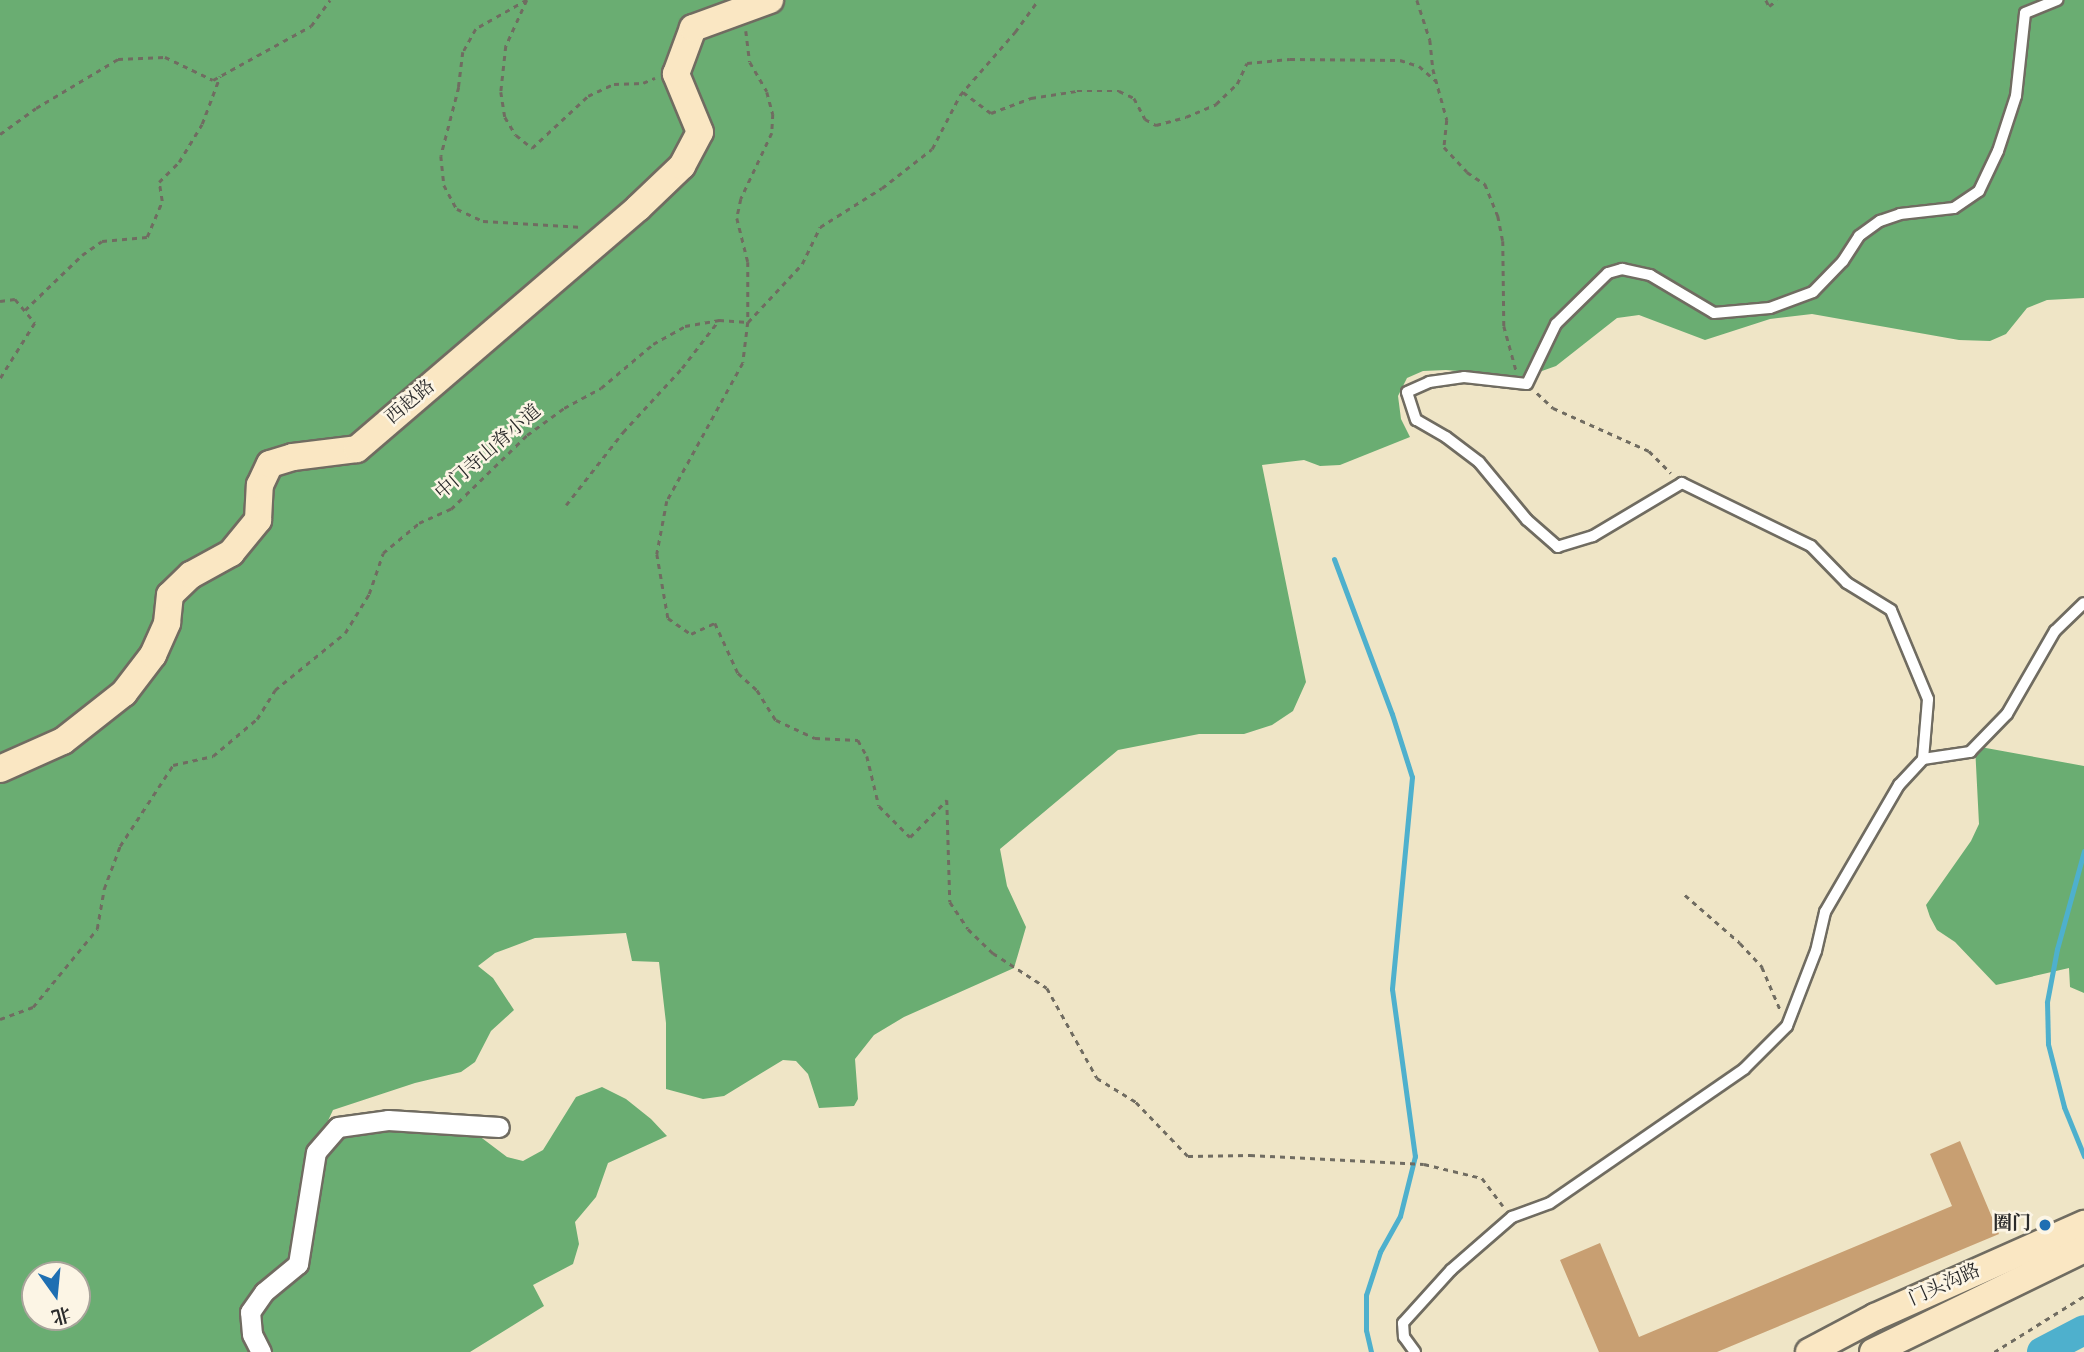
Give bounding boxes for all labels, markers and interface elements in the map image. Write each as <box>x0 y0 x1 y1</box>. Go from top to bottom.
street label: 西赵路 <box>382 376 440 430</box>
street label: 中门寺山脊小道 <box>431 401 547 505</box>
place label: 圈门 <box>1993 1214 2031 1236</box>
marker: 圈门 <box>2037 1217 2053 1233</box>
street label: 门头沟路 <box>1906 1260 1984 1312</box>
north arrow <box>21 1261 91 1331</box>
text: 北 <box>49 1300 73 1328</box>

